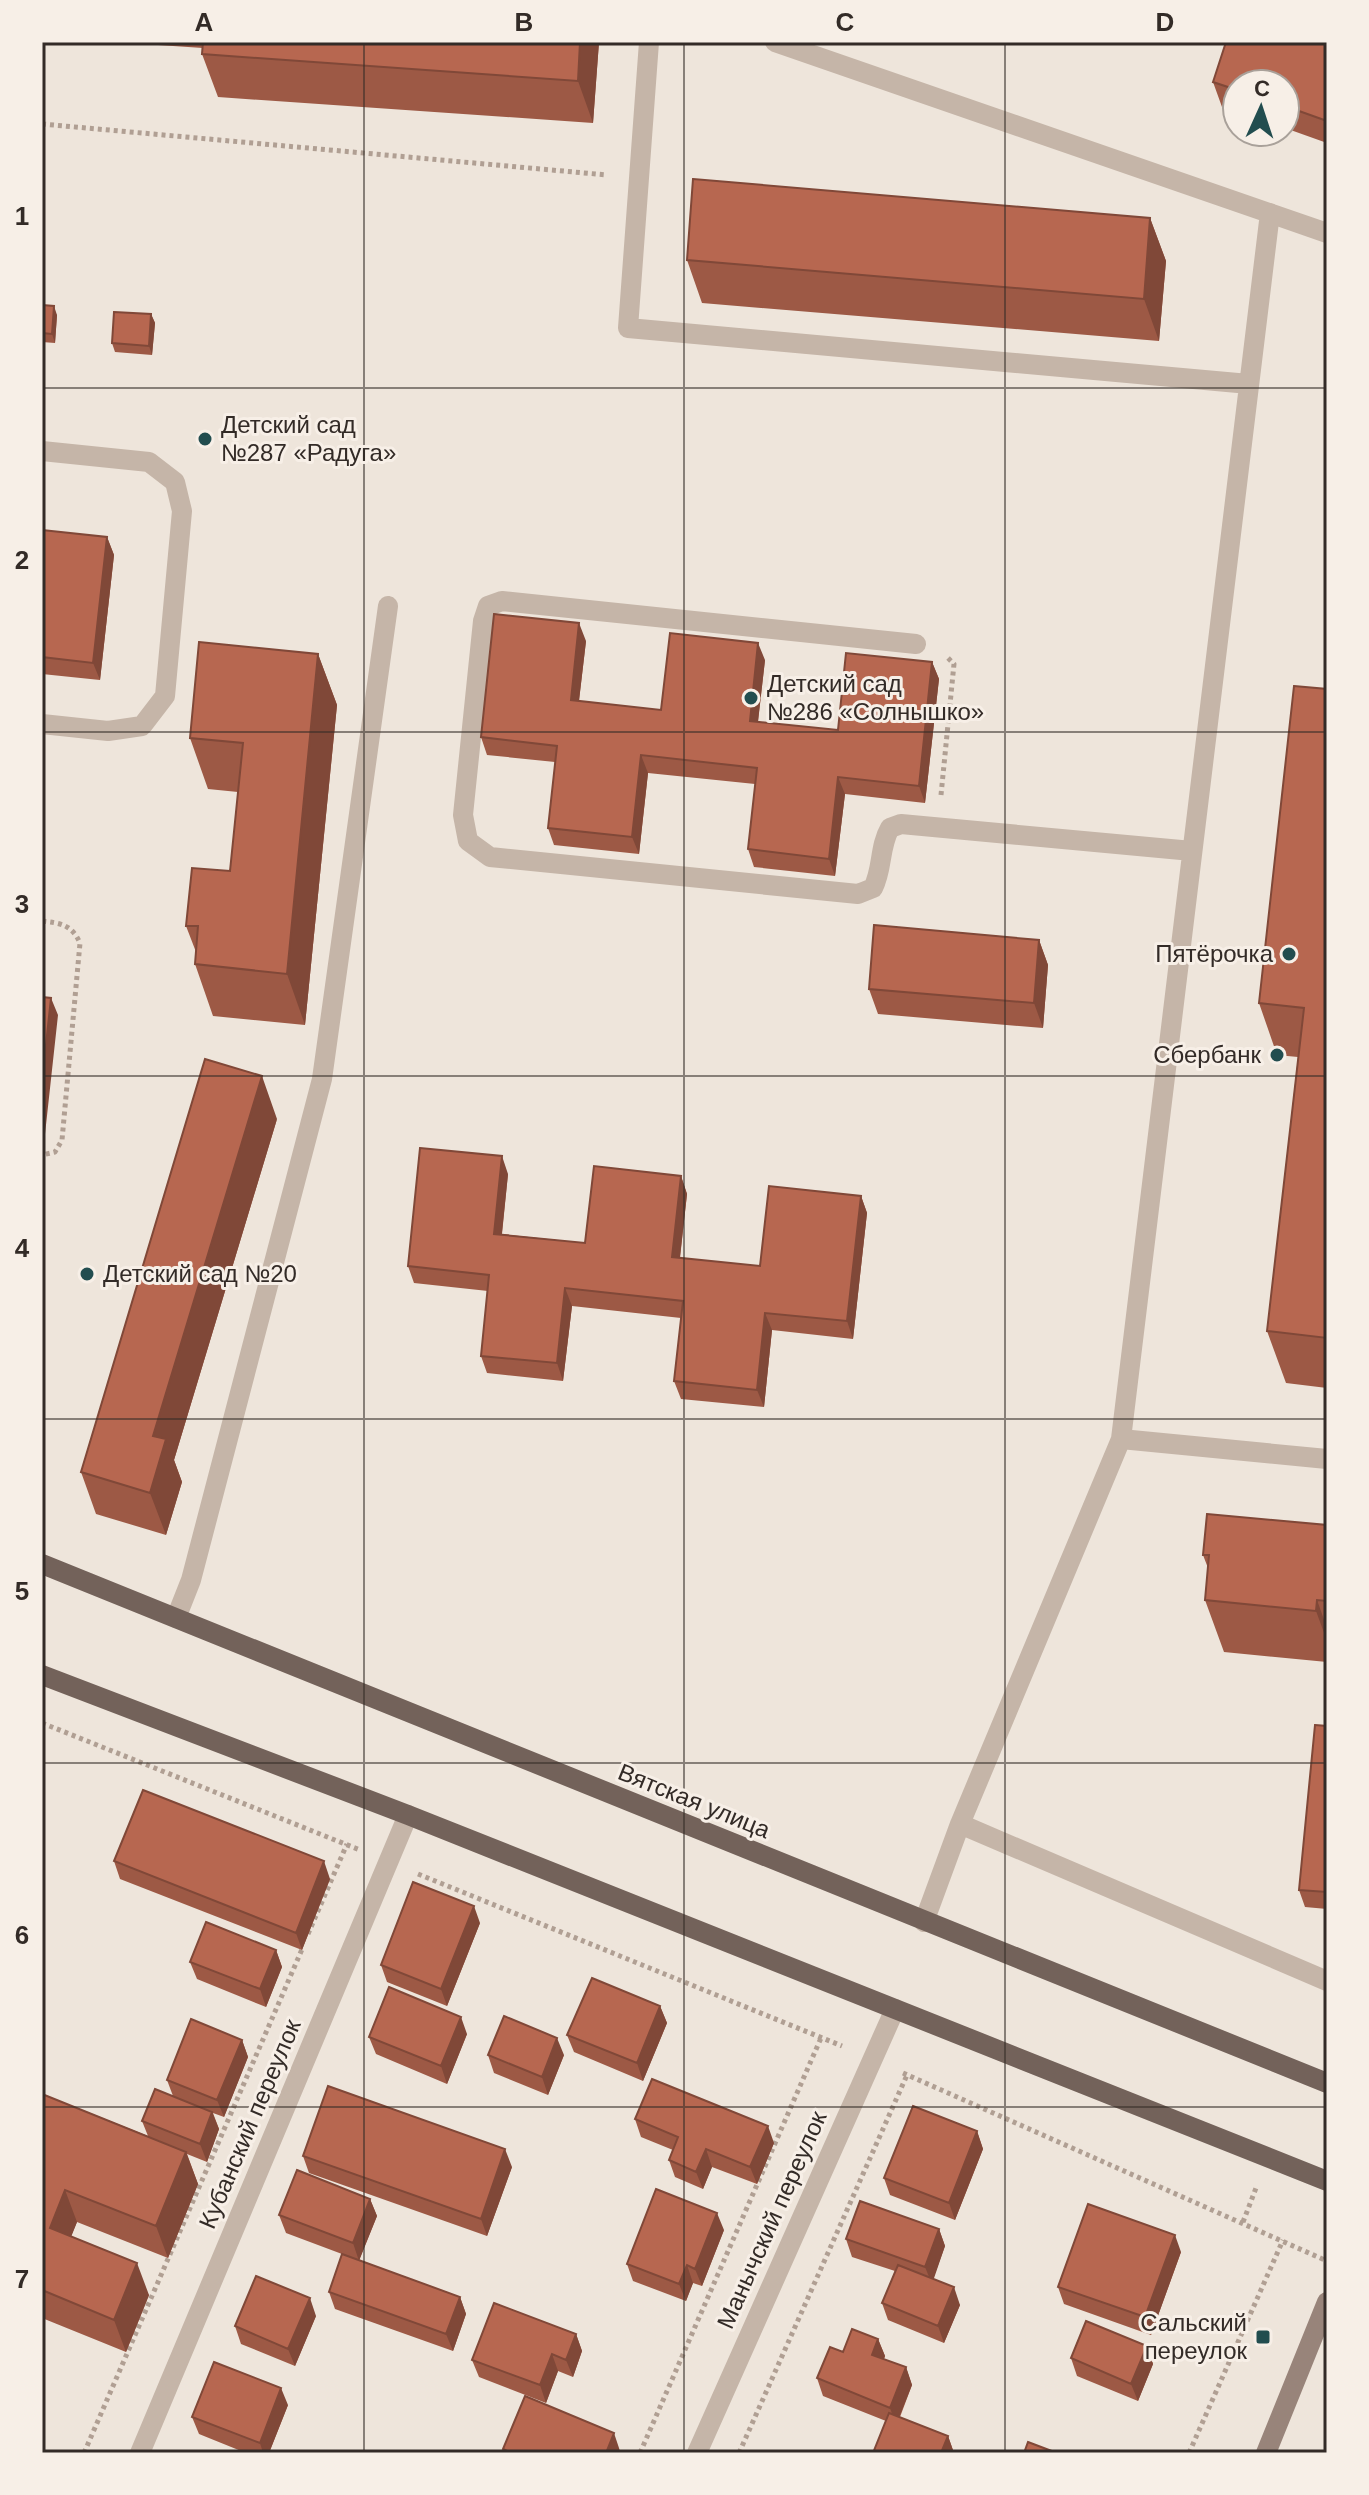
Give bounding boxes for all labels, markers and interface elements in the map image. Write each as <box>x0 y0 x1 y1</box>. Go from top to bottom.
text: A <box>195 7 214 37</box>
text: B <box>515 7 533 37</box>
text: C <box>836 7 855 37</box>
text: D <box>1156 7 1174 37</box>
north arrow <box>1221 68 1301 148</box>
text: С <box>1253 76 1271 101</box>
text: 1 <box>15 201 29 231</box>
place label: Детский сад №287 «Радуга» <box>221 411 396 466</box>
marker: Детский сад №287 «Радуга» <box>196 430 214 448</box>
text: 2 <box>15 545 29 575</box>
place label: Детский сад №286 «Солнышко» <box>767 670 984 725</box>
marker: Детский сад №286 «Солнышко» <box>742 689 760 707</box>
text: 3 <box>15 889 29 919</box>
place label: Пятёрочка <box>1155 940 1274 967</box>
marker: Пятёрочка <box>1280 945 1298 963</box>
place label: Сбербанк <box>1153 1041 1261 1068</box>
marker: Сбербанк <box>1268 1046 1286 1064</box>
text: 4 <box>15 1233 30 1263</box>
place label: Детский сад №20 <box>103 1260 297 1287</box>
marker: Детский сад №20 <box>78 1265 96 1283</box>
text: 5 <box>15 1576 29 1606</box>
street label: Вятская улица <box>614 1758 775 1844</box>
text: 6 <box>15 1920 29 1950</box>
street label: Кубанский переулок <box>193 2015 306 2232</box>
street label: Манычский переулок <box>711 2107 832 2333</box>
text: 7 <box>15 2264 29 2294</box>
place label: Сальский переулок <box>1140 2309 1247 2364</box>
marker: Сальский переулок <box>1254 2328 1272 2346</box>

